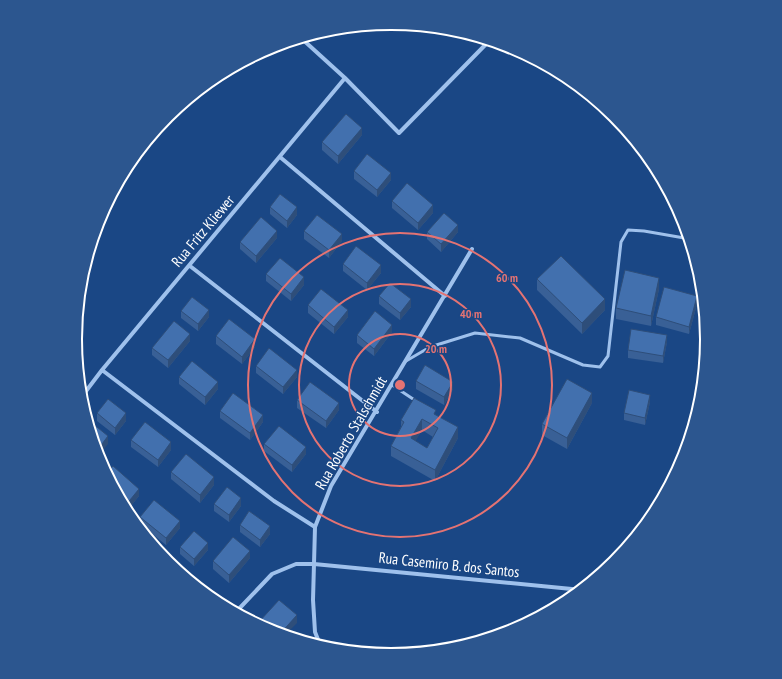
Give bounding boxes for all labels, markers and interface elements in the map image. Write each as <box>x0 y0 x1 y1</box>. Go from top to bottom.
street label: Rua Fritz Kliewer <box>167 190 239 271</box>
text: 60 m <box>496 270 518 285</box>
text: 40 m <box>460 306 482 321</box>
text: 20 m <box>425 341 447 356</box>
street label: Rua Roberto Stalschmidt <box>310 373 391 493</box>
centre of rings <box>393 378 407 392</box>
street label: Rua Casemiro B. dos Santos <box>378 548 520 581</box>

